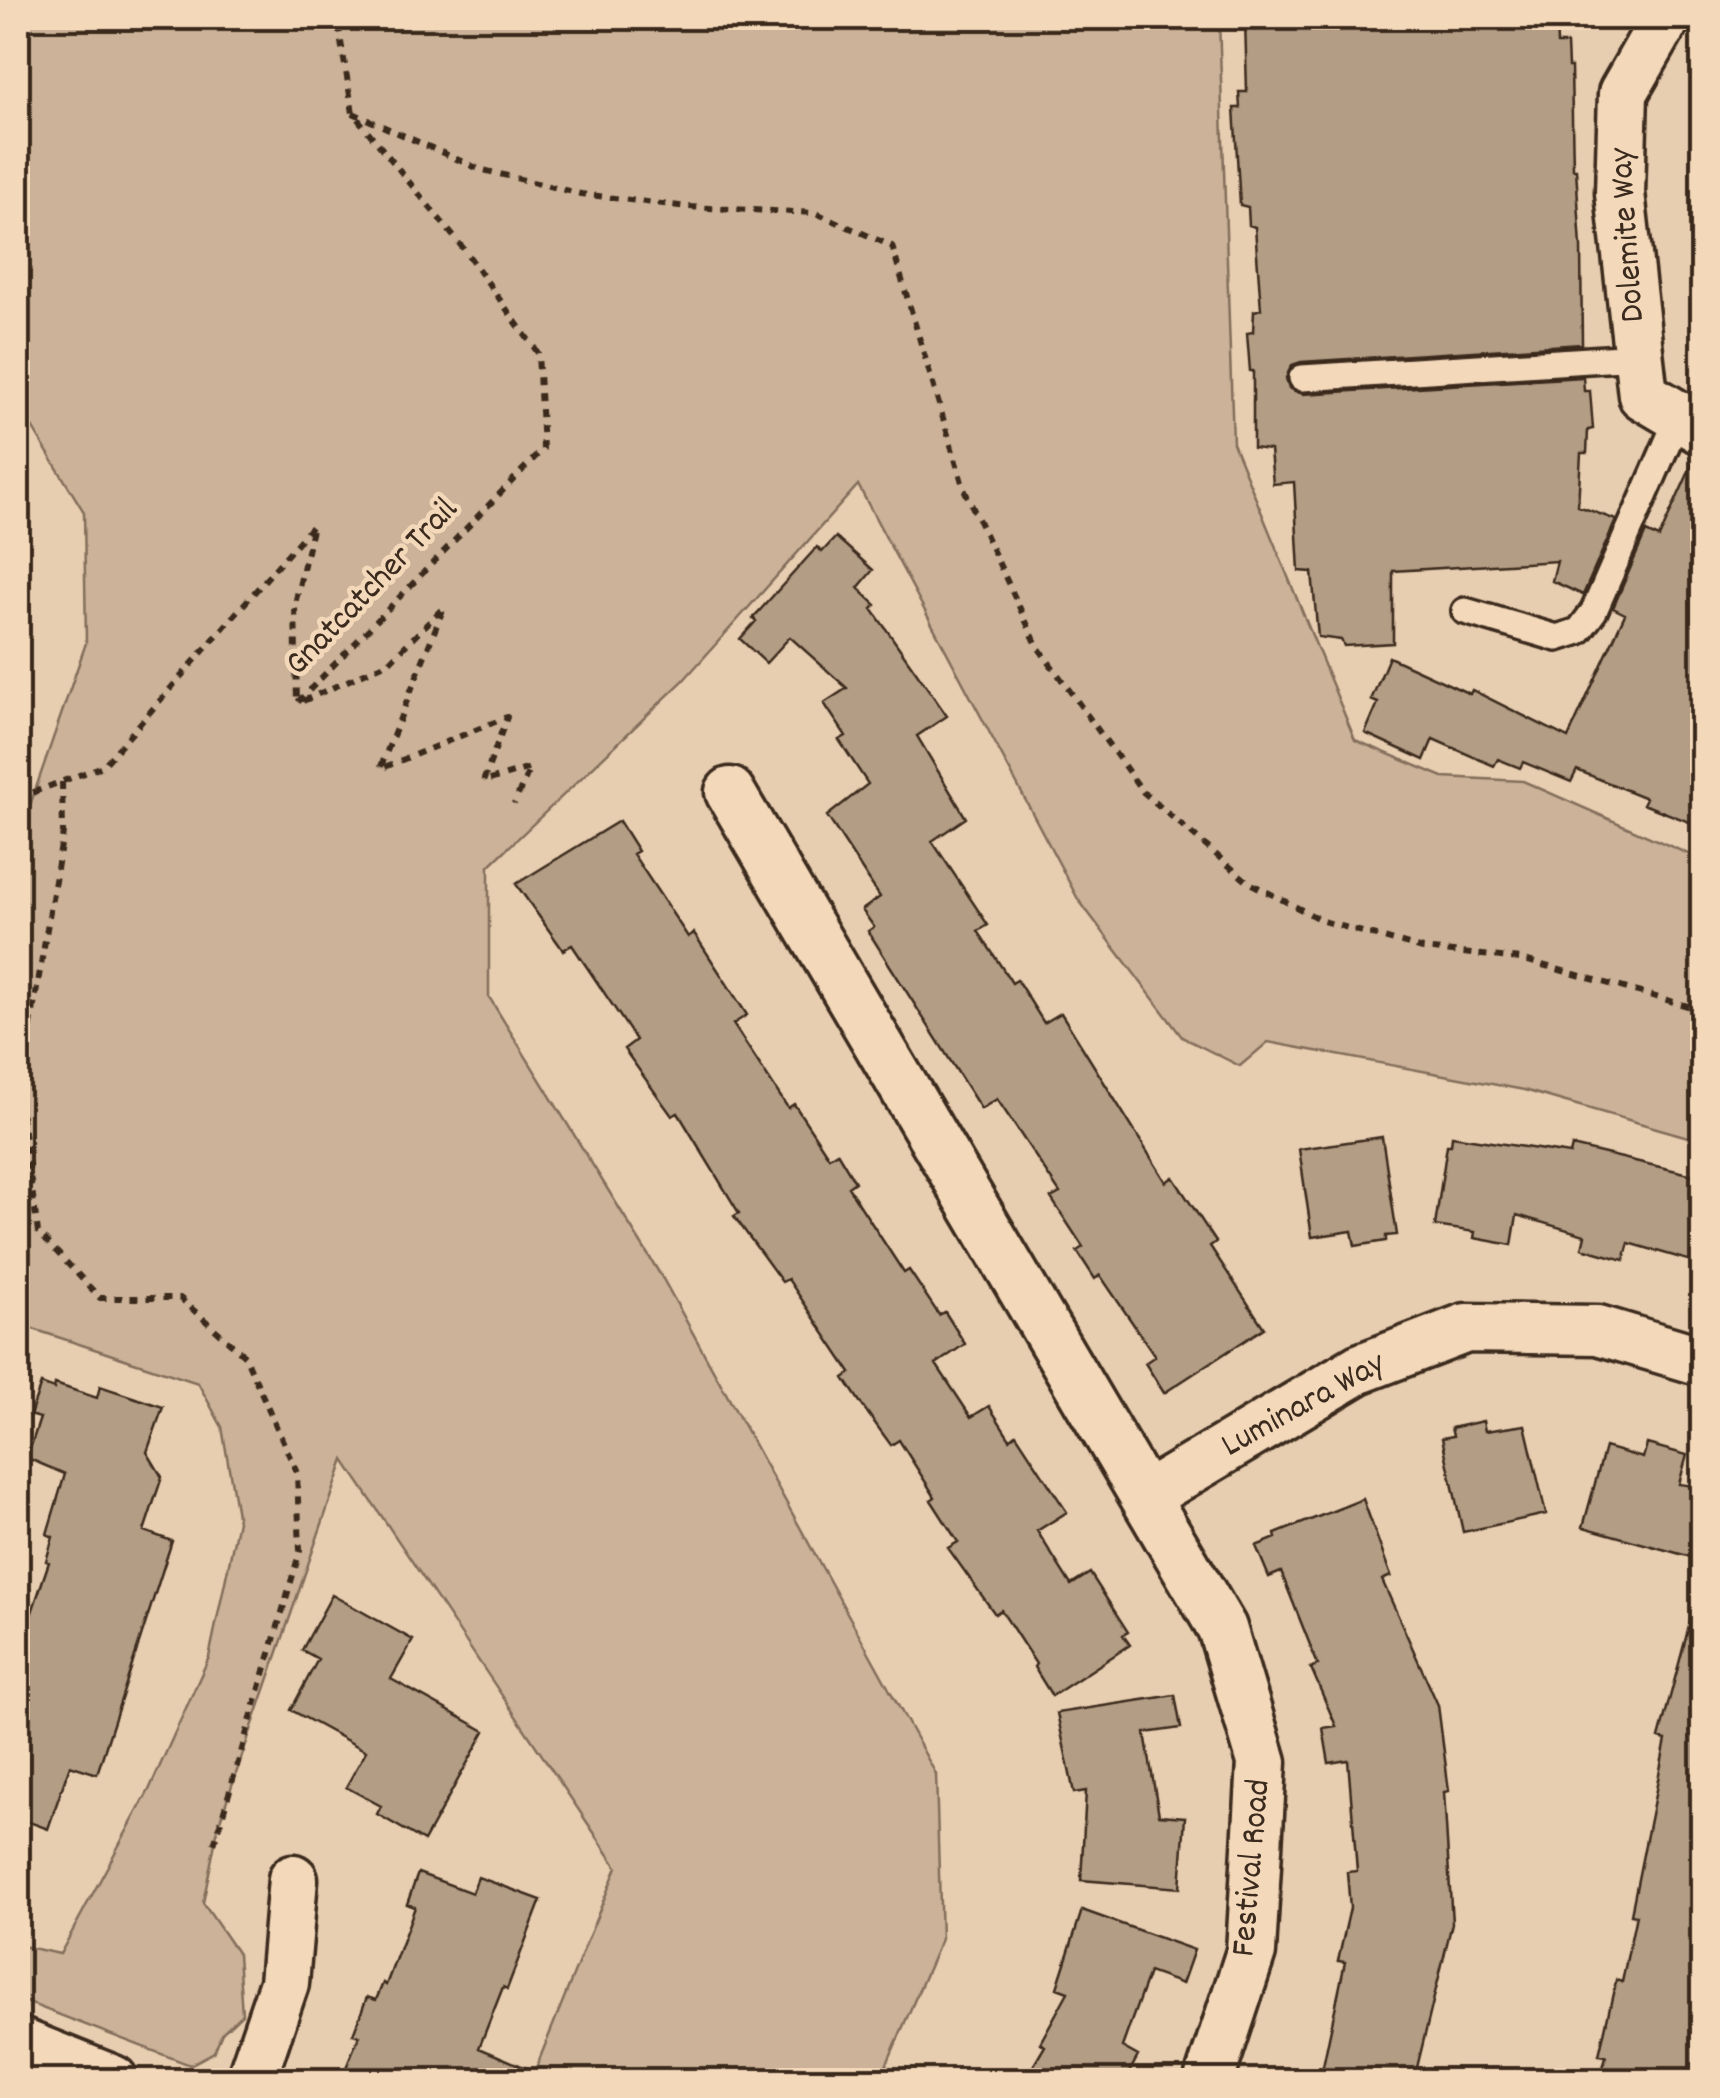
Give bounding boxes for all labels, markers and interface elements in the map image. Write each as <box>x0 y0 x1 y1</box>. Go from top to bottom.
street label: Dolemite Way <box>1598 145 1660 324</box>
street label: Gnatcatcher Trail <box>275 487 471 689</box>
street label: Luminara Way <box>1213 1340 1396 1472</box>
street label: Festival Road <box>1220 1777 1286 1959</box>

